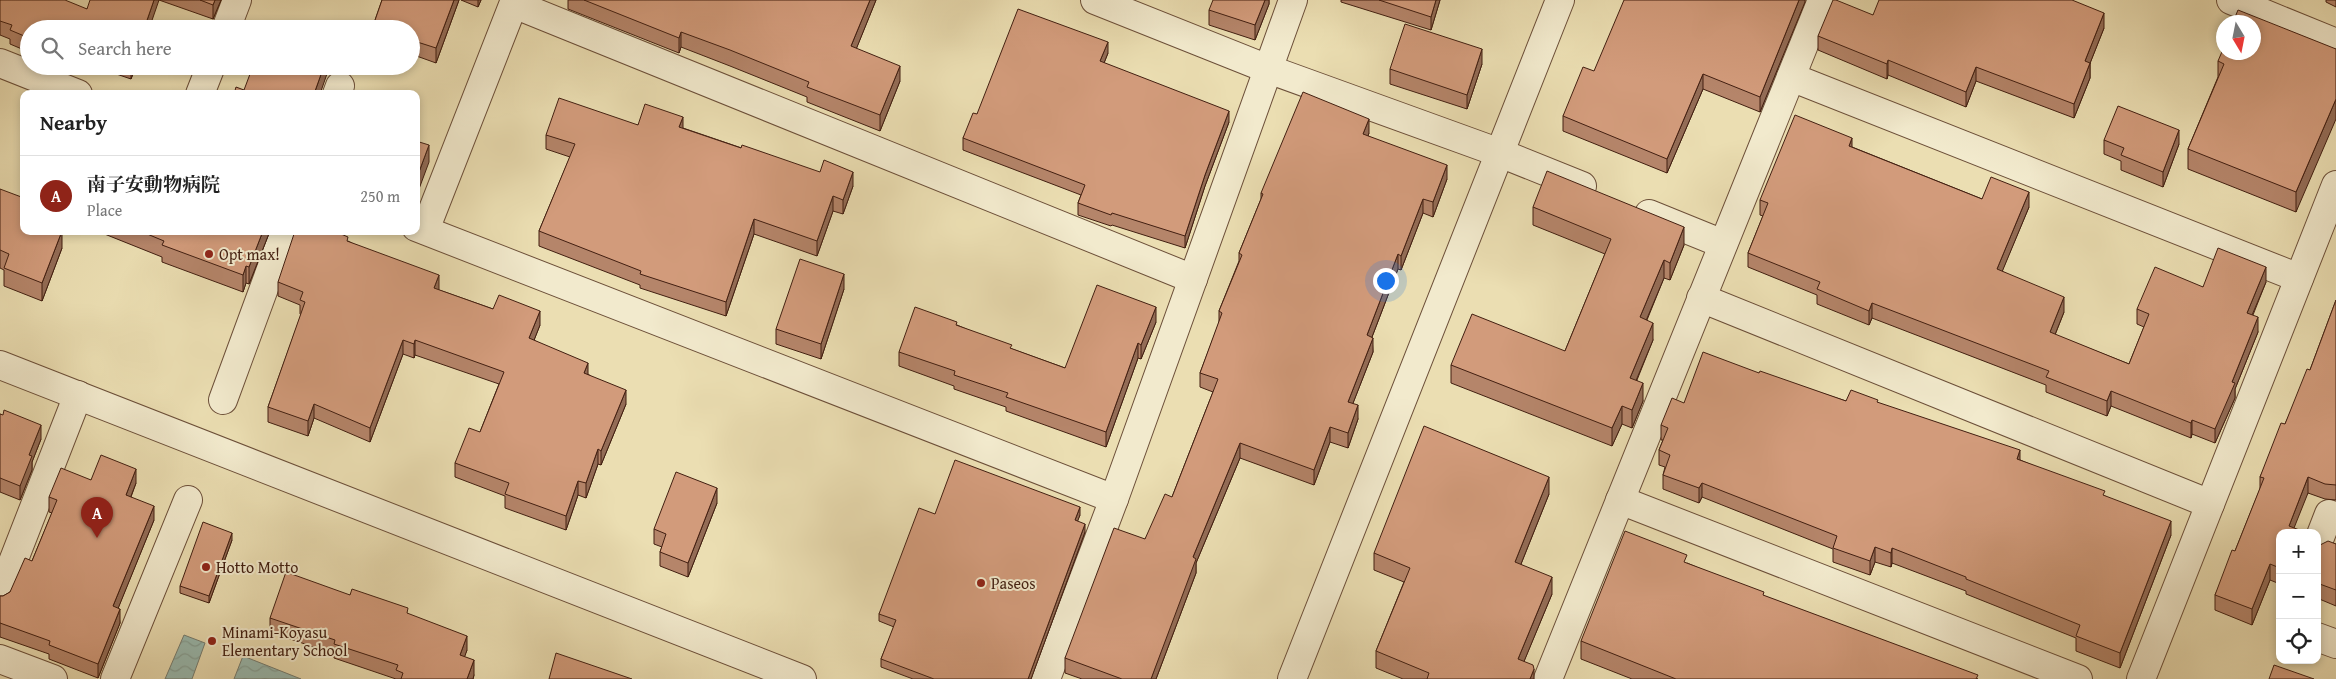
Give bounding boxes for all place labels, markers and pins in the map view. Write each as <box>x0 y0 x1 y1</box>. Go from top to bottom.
place label: Opt max! <box>219 242 280 266</box>
marker: Opt max! <box>203 248 215 260</box>
pin: A <box>81 497 113 538</box>
place label: Hotto Motto <box>216 555 299 579</box>
marker: Hotto Motto <box>200 561 212 573</box>
place label: Paseos <box>991 571 1036 595</box>
marker: Paseos <box>975 577 987 589</box>
place label: Minami-Koyasu Elementary School <box>222 620 348 662</box>
marker: Minami-Koyasu Elementary School <box>206 635 218 647</box>

